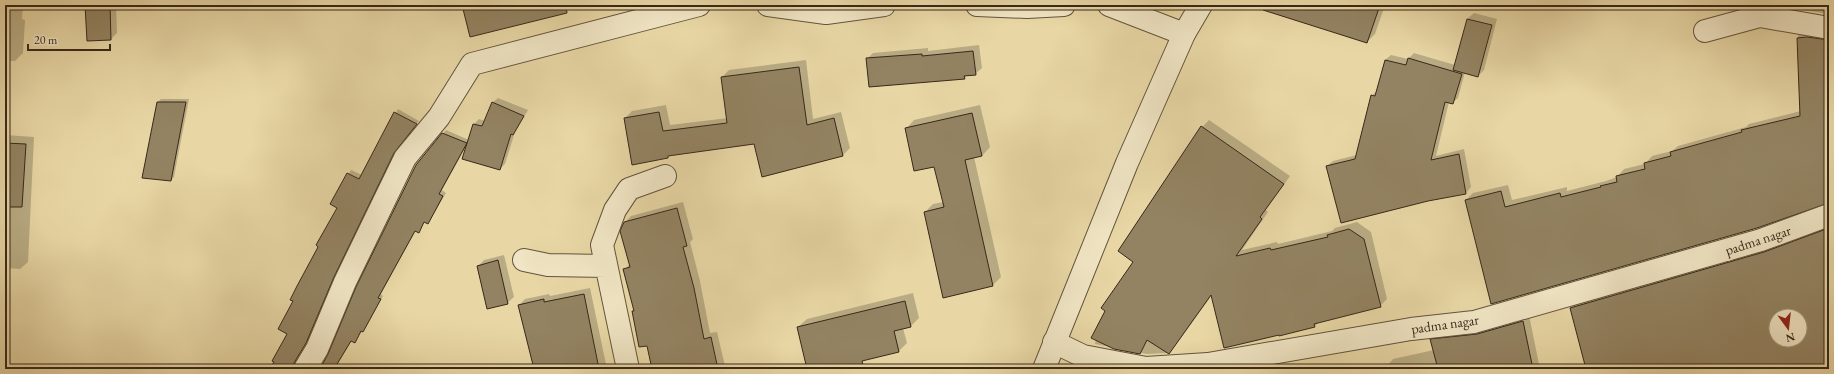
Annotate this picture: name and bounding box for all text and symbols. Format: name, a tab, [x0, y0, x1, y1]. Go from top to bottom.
scale bar	[28, 26, 110, 52]
text: 20 m	[34, 32, 58, 48]
street label: padma nagar	[1723, 221, 1794, 259]
north arrow	[1768, 308, 1808, 348]
street label: padma nagar	[1410, 310, 1480, 338]
text: N	[1784, 330, 1797, 346]

